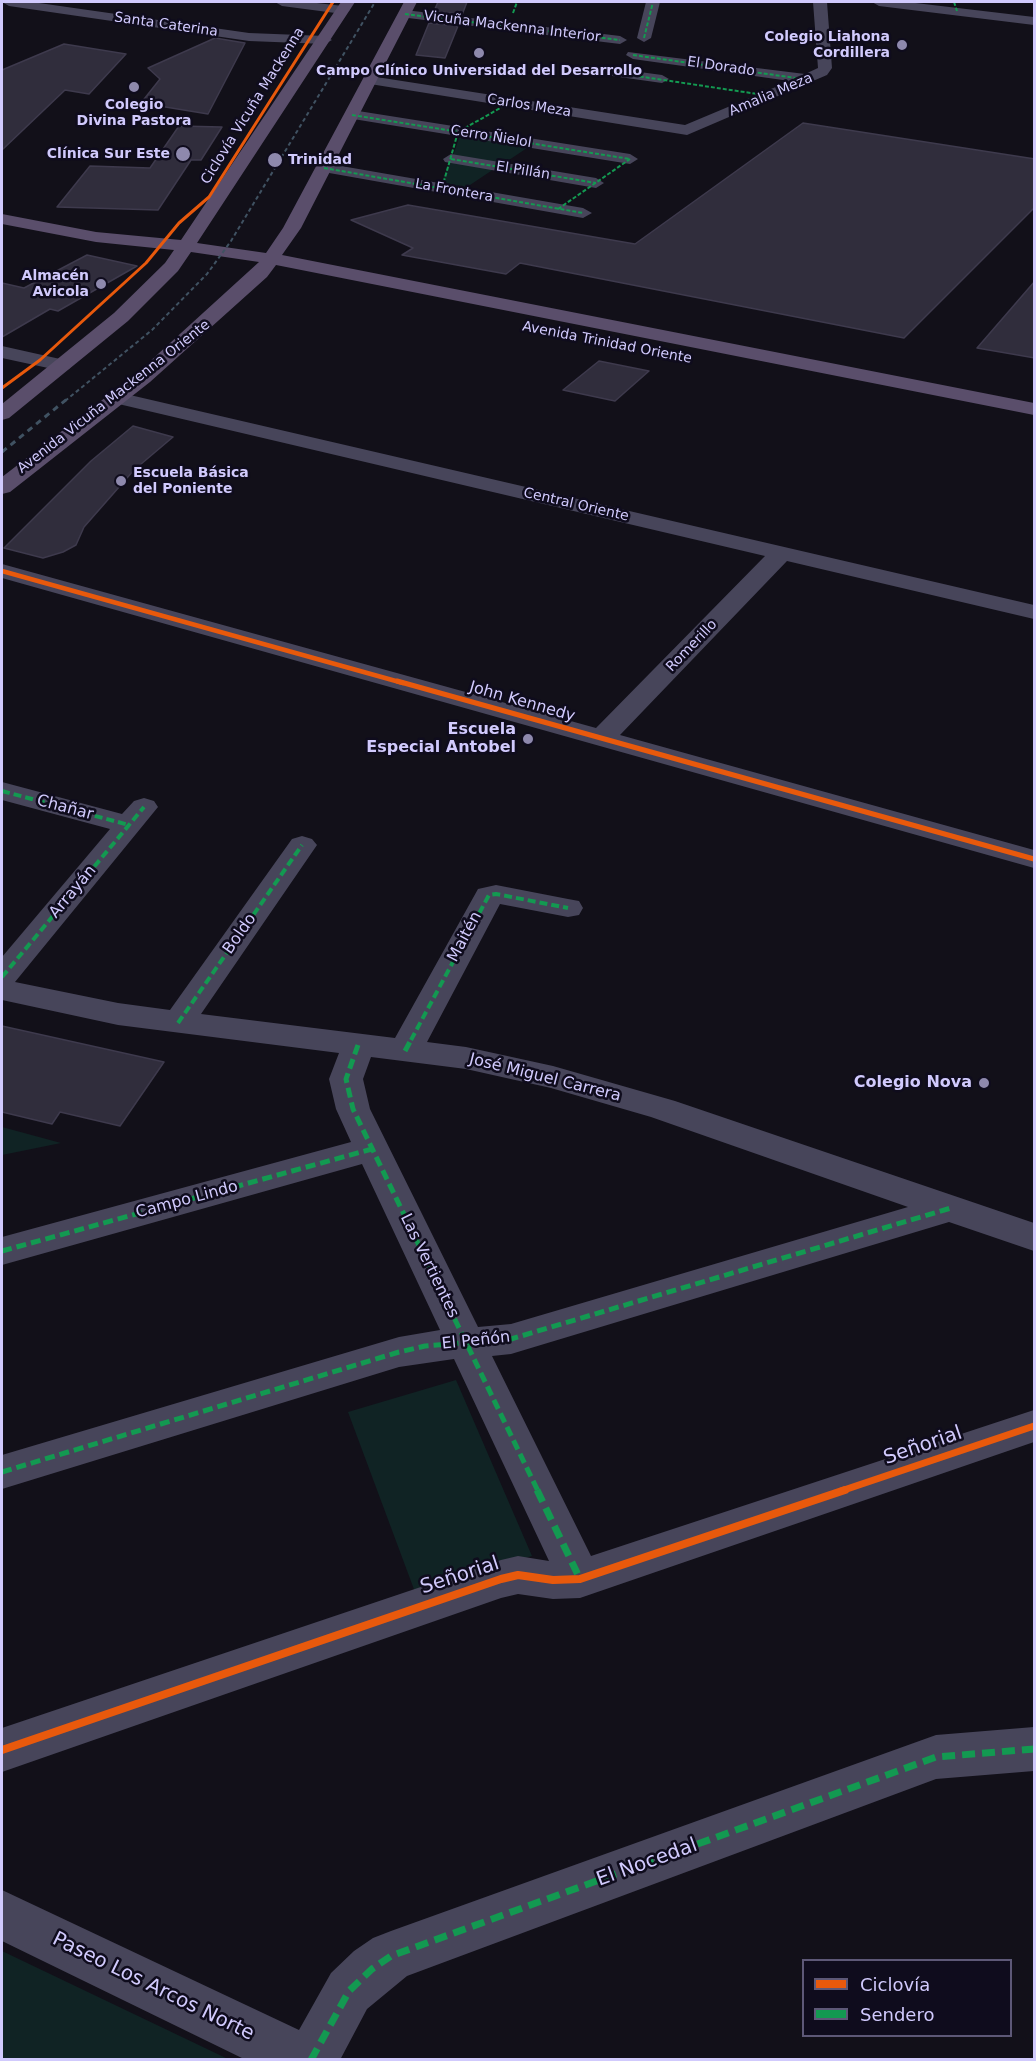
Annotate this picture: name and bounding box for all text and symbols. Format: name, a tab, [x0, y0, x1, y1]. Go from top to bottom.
street label: Vicuña Mackenna Interior	[423, 8, 601, 46]
street label: Santa Caterina	[113, 9, 219, 41]
street label: Ciclovía Vicuña Mackenna	[198, 25, 308, 187]
place label: Colegio Liahona Cordillera	[764, 29, 890, 62]
marker: Colegio Liahona Cordillera	[895, 38, 909, 52]
marker: Campo Clínico Universidad del Desarrollo	[472, 46, 486, 60]
street label: El Dorado	[686, 54, 756, 80]
place label: Campo Clínico Universidad del Desarrollo	[316, 63, 642, 79]
street label: Amalia Meza	[727, 70, 815, 120]
marker: Colegio Divina Pastora	[127, 80, 141, 94]
street label: Carlos Meza	[486, 91, 572, 121]
place label: Colegio Divina Pastora	[77, 97, 191, 130]
street label: Cerro Ñielol	[449, 122, 533, 152]
marker: Clínica Sur Este	[174, 145, 192, 163]
place label: Clínica Sur Este	[47, 146, 170, 162]
marker: Trinidad	[266, 151, 284, 169]
place label: Trinidad	[288, 152, 352, 168]
street label: El Pillán	[495, 158, 551, 184]
street label: La Frontera	[414, 176, 494, 206]
place label: Almacén Avicola	[22, 268, 89, 300]
marker: Almacén Avicola	[94, 277, 108, 291]
street label: Avenida Vicuña Mackenna Oriente	[14, 317, 214, 477]
street label: Avenida Trinidad Oriente	[521, 318, 693, 368]
place label: Escuela Básica del Poniente	[133, 465, 249, 497]
marker: Escuela Básica del Poniente	[114, 474, 128, 488]
street label: Central Oriente	[522, 485, 630, 525]
street label: Romerillo	[663, 616, 721, 676]
street label: John Kennedy	[467, 678, 577, 726]
place label: Escuela Especial Antobel	[366, 720, 516, 758]
marker: Escuela Especial Antobel	[521, 732, 535, 746]
street label: Chañar	[35, 791, 95, 825]
street label: Arrayán	[45, 862, 101, 922]
street label: Maitén	[444, 909, 486, 965]
street label: Boldo	[219, 910, 261, 958]
street label: José Miguel Carrera	[467, 1050, 623, 1106]
place label: Colegio Nova	[854, 1073, 972, 1093]
marker: Colegio Nova	[977, 1076, 991, 1090]
street label: Campo Lindo	[134, 1177, 240, 1223]
street label: Las Vertientes	[396, 1211, 462, 1321]
street label: El Peñón	[441, 1328, 511, 1354]
street label: Señorial	[881, 1421, 965, 1471]
street label: Señorial	[418, 1552, 502, 1600]
street label: El Nocedal	[593, 1834, 701, 1892]
street label: Paseo Los Arcos Norte	[48, 1928, 258, 2046]
legend	[802, 1959, 1012, 2037]
text: Ciclovía	[860, 1974, 930, 1995]
text: Sendero	[860, 2004, 934, 2025]

